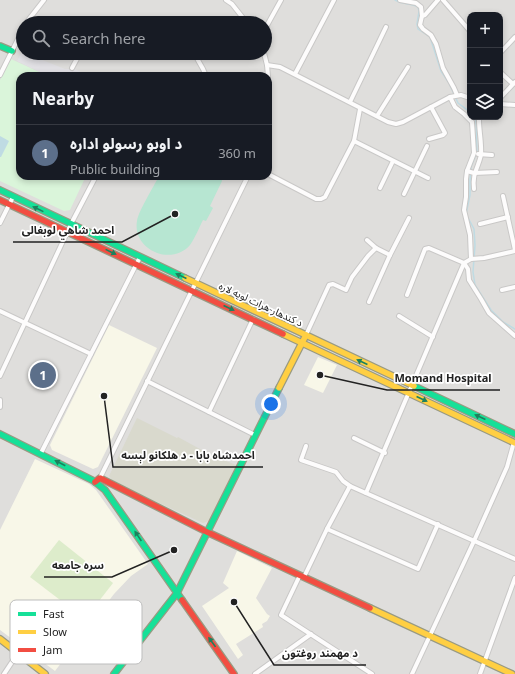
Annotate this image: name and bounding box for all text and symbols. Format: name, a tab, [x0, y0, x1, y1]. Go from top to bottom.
map controls	[467, 12, 503, 120]
button: +	[467, 12, 503, 48]
search box	[16, 16, 272, 60]
icon: search	[30, 27, 52, 49]
text: Search here	[62, 28, 145, 48]
button: −	[467, 48, 503, 84]
button: layers	[467, 84, 503, 120]
text: Nearby	[32, 87, 94, 110]
text: د اوبو رسولو اداره	[70, 133, 182, 153]
text: 1	[41, 144, 49, 162]
text: 360 m	[218, 144, 256, 162]
text: Public building	[70, 160, 160, 178]
one-way arrow	[33, 206, 44, 212]
callout: احمد شاهي لوبغالی	[13, 219, 122, 242]
text: احمد شاهي لوبغالی	[22, 222, 114, 240]
one-way arrow	[106, 249, 117, 255]
one-way arrow	[176, 273, 187, 279]
street label: د کندهار-هرات لويه لاره	[217, 278, 305, 330]
one-way arrow	[223, 305, 235, 311]
one-way arrow	[356, 359, 368, 365]
pin: 1	[30, 360, 56, 390]
callout: Momand Hospital	[387, 367, 500, 390]
text: Momand Hospital	[394, 370, 492, 385]
your location	[261, 394, 281, 414]
one-way arrow	[417, 396, 428, 402]
one-way arrow	[474, 414, 485, 420]
callout: احمدشاه بابا - د هلکانو لېسه	[113, 444, 263, 467]
text: احمدشاه بابا - د هلکانو لېسه	[121, 447, 255, 464]
one-way arrow	[54, 460, 65, 467]
one-way arrow	[134, 530, 141, 541]
callout: سره جامعه	[44, 554, 112, 577]
text: سره جامعه	[52, 557, 104, 572]
legend	[10, 600, 142, 664]
text: Fast	[43, 606, 64, 621]
text: Slow	[43, 624, 67, 639]
one-way arrow	[208, 637, 216, 648]
text: Jam	[42, 642, 62, 657]
callout: د مهمند روغتون	[274, 642, 366, 665]
text: د مهمند روغتون	[282, 645, 358, 660]

